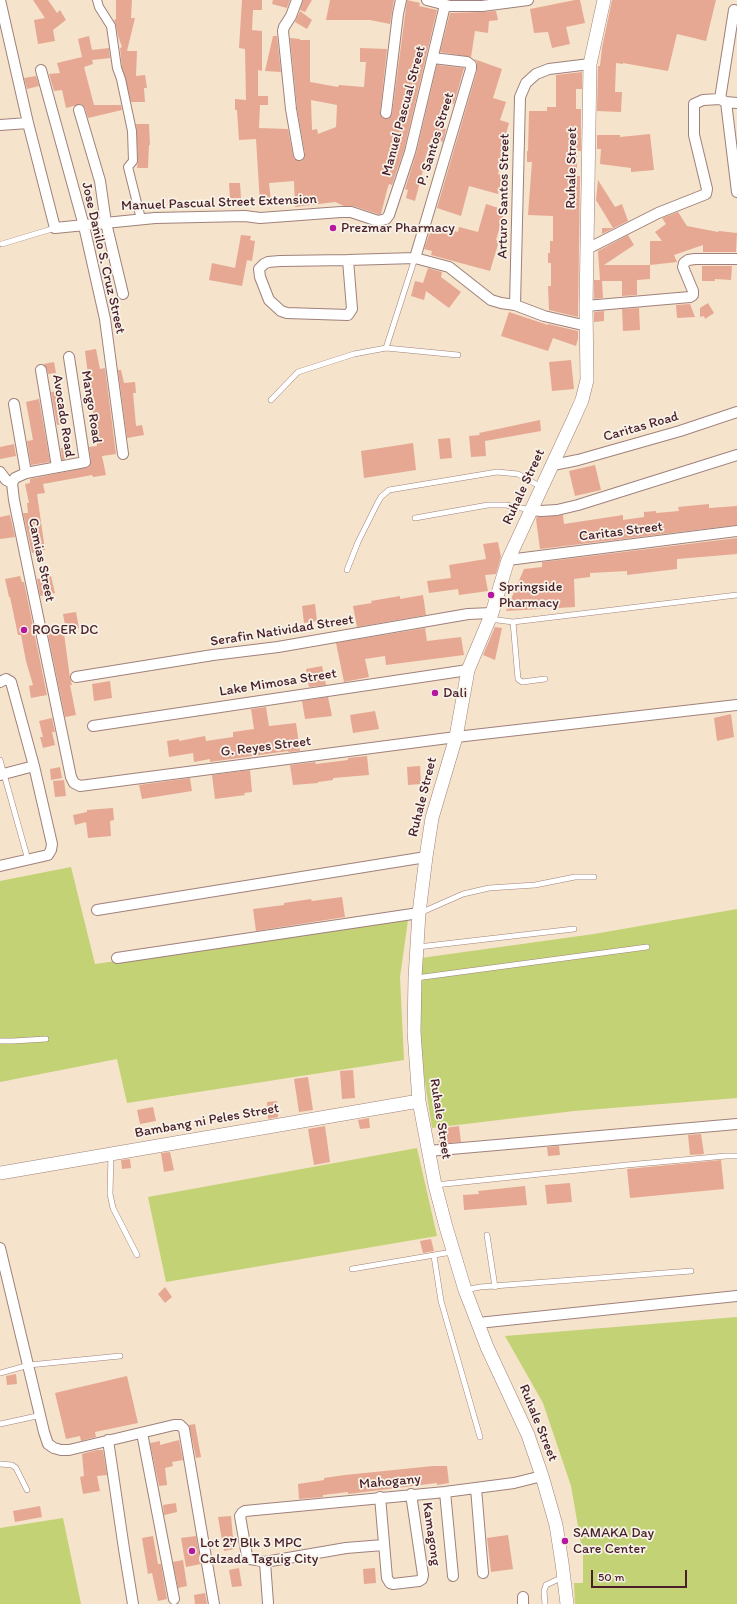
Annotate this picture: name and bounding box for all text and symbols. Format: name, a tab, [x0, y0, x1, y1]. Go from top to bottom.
street label: Manuel Pascual Street	[379, 44, 429, 178]
street label: P. Santos Street	[414, 90, 458, 188]
street label: Ruhale Street	[563, 127, 581, 209]
street label: Arturo Santos Street	[495, 133, 513, 259]
street label: Jose Danilo S. Cruz Street	[77, 180, 129, 336]
street label: Manuel Pascual Street Extension	[121, 191, 317, 215]
place label: Prezmar Pharmacy	[341, 220, 455, 236]
marker: Prezmar Pharmacy	[328, 223, 338, 233]
street label: Mango Road	[77, 369, 105, 445]
street label: Avocado Road	[48, 373, 78, 459]
street label: Caritas Road	[601, 408, 681, 446]
street label: Ruhale Street	[499, 447, 549, 527]
street label: Camias Street	[24, 517, 58, 603]
street label: Caritas Street	[578, 519, 664, 545]
place label: Springside Pharmacy	[499, 579, 562, 612]
marker: Springside Pharmacy	[486, 590, 496, 600]
street label: Serafin Natividad Street	[209, 611, 355, 651]
place label: ROGER DC	[32, 622, 98, 638]
marker: ROGER DC	[19, 625, 29, 635]
street label: Lake Mimosa Street	[218, 665, 338, 701]
place label: Dali	[443, 685, 467, 701]
marker: Dali	[430, 688, 440, 698]
street label: G. Reyes Street	[220, 733, 312, 761]
street label: Ruhale Street	[405, 755, 441, 839]
street label: Ruhale Street	[425, 1077, 455, 1161]
street label: Bambang ni Peles Street	[133, 1100, 281, 1142]
street label: Ruhale Street	[515, 1382, 561, 1464]
street label: Mahogany	[358, 1471, 422, 1493]
street label: Kamagong	[418, 1501, 444, 1567]
place label: SAMAKA Day Care Center	[573, 1525, 654, 1558]
place label: Lot 27 Blk 3 MPC Calzada Taguig City	[200, 1535, 318, 1568]
marker: SAMAKA Day Care Center	[560, 1536, 570, 1546]
marker: Lot 27 Blk 3 MPC Calzada Taguig City	[187, 1546, 197, 1556]
scale bar	[593, 1562, 689, 1588]
text: 50 m	[598, 1570, 624, 1584]

